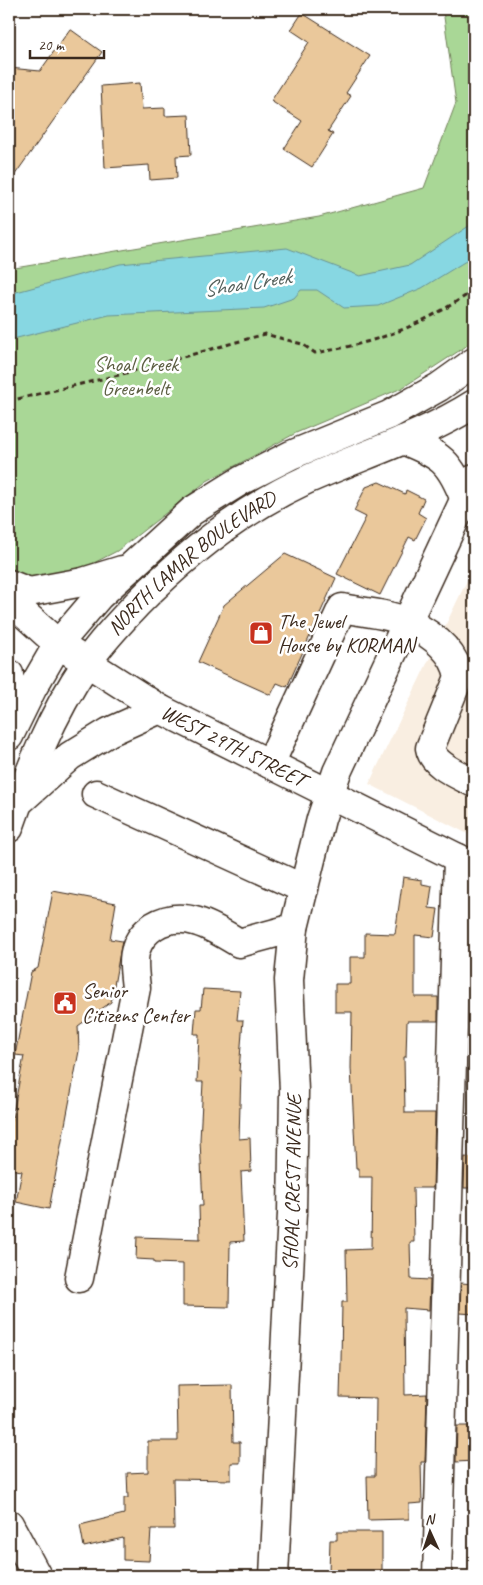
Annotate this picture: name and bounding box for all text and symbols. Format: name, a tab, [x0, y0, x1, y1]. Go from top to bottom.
scale bar	[30, 28, 104, 60]
text: 20 m	[38, 36, 65, 55]
water label: Shoal Creek	[201, 262, 296, 304]
park label: Shoal Creek Greenbelt	[94, 351, 180, 401]
street label: NORTH LAMAR BOULEVARD	[102, 484, 282, 640]
place label: The Jewel House by KORMAN	[278, 608, 418, 658]
shop icon: The Jewel House by KORMAN	[248, 620, 274, 646]
street label: WEST 29TH STREET	[157, 699, 315, 795]
place label: Senior Citizens Center	[82, 978, 192, 1028]
public building icon: Senior Citizens Center	[52, 990, 78, 1016]
street label: SHOAL CREST AVENUE	[276, 1091, 307, 1271]
north arrow	[406, 1508, 456, 1558]
text: N	[425, 1511, 436, 1528]

